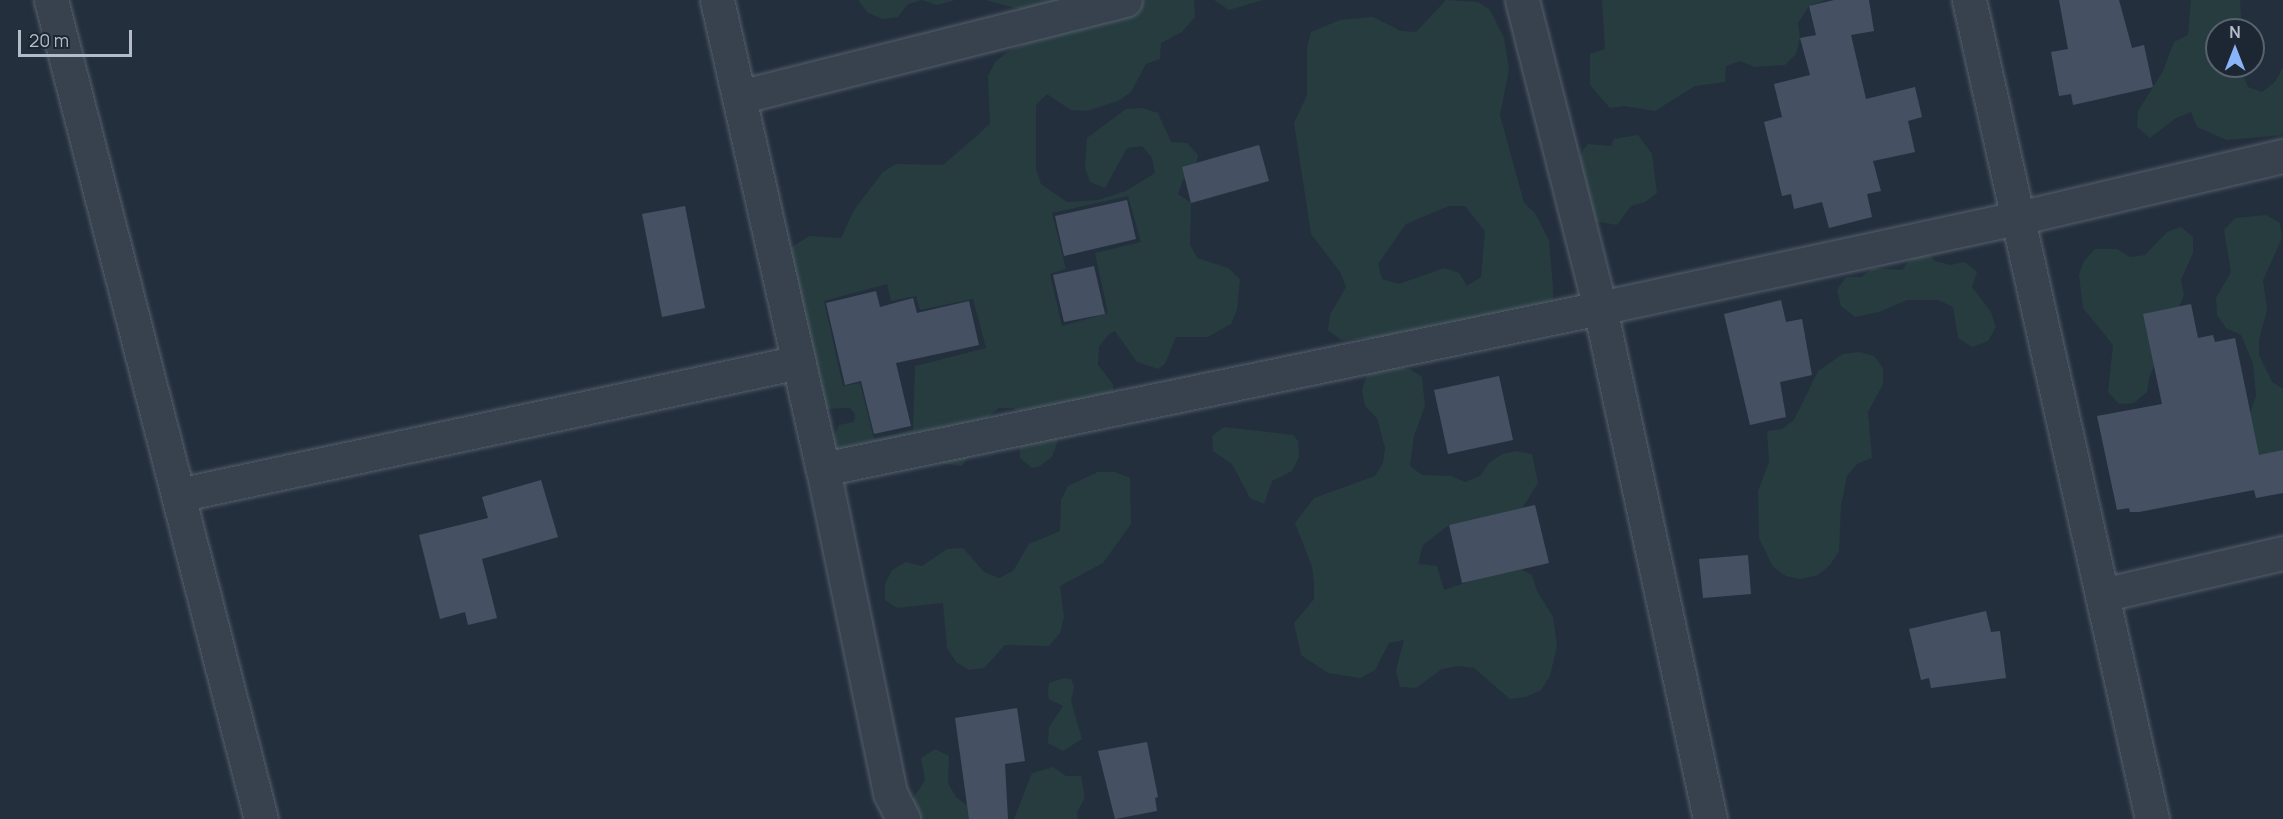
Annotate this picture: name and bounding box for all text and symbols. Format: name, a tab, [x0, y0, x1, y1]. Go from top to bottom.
scale bar	[21, 18, 135, 56]
north arrow	[2205, 18, 2265, 78]
text: N	[2229, 21, 2241, 43]
text: 20 m	[29, 28, 69, 52]

